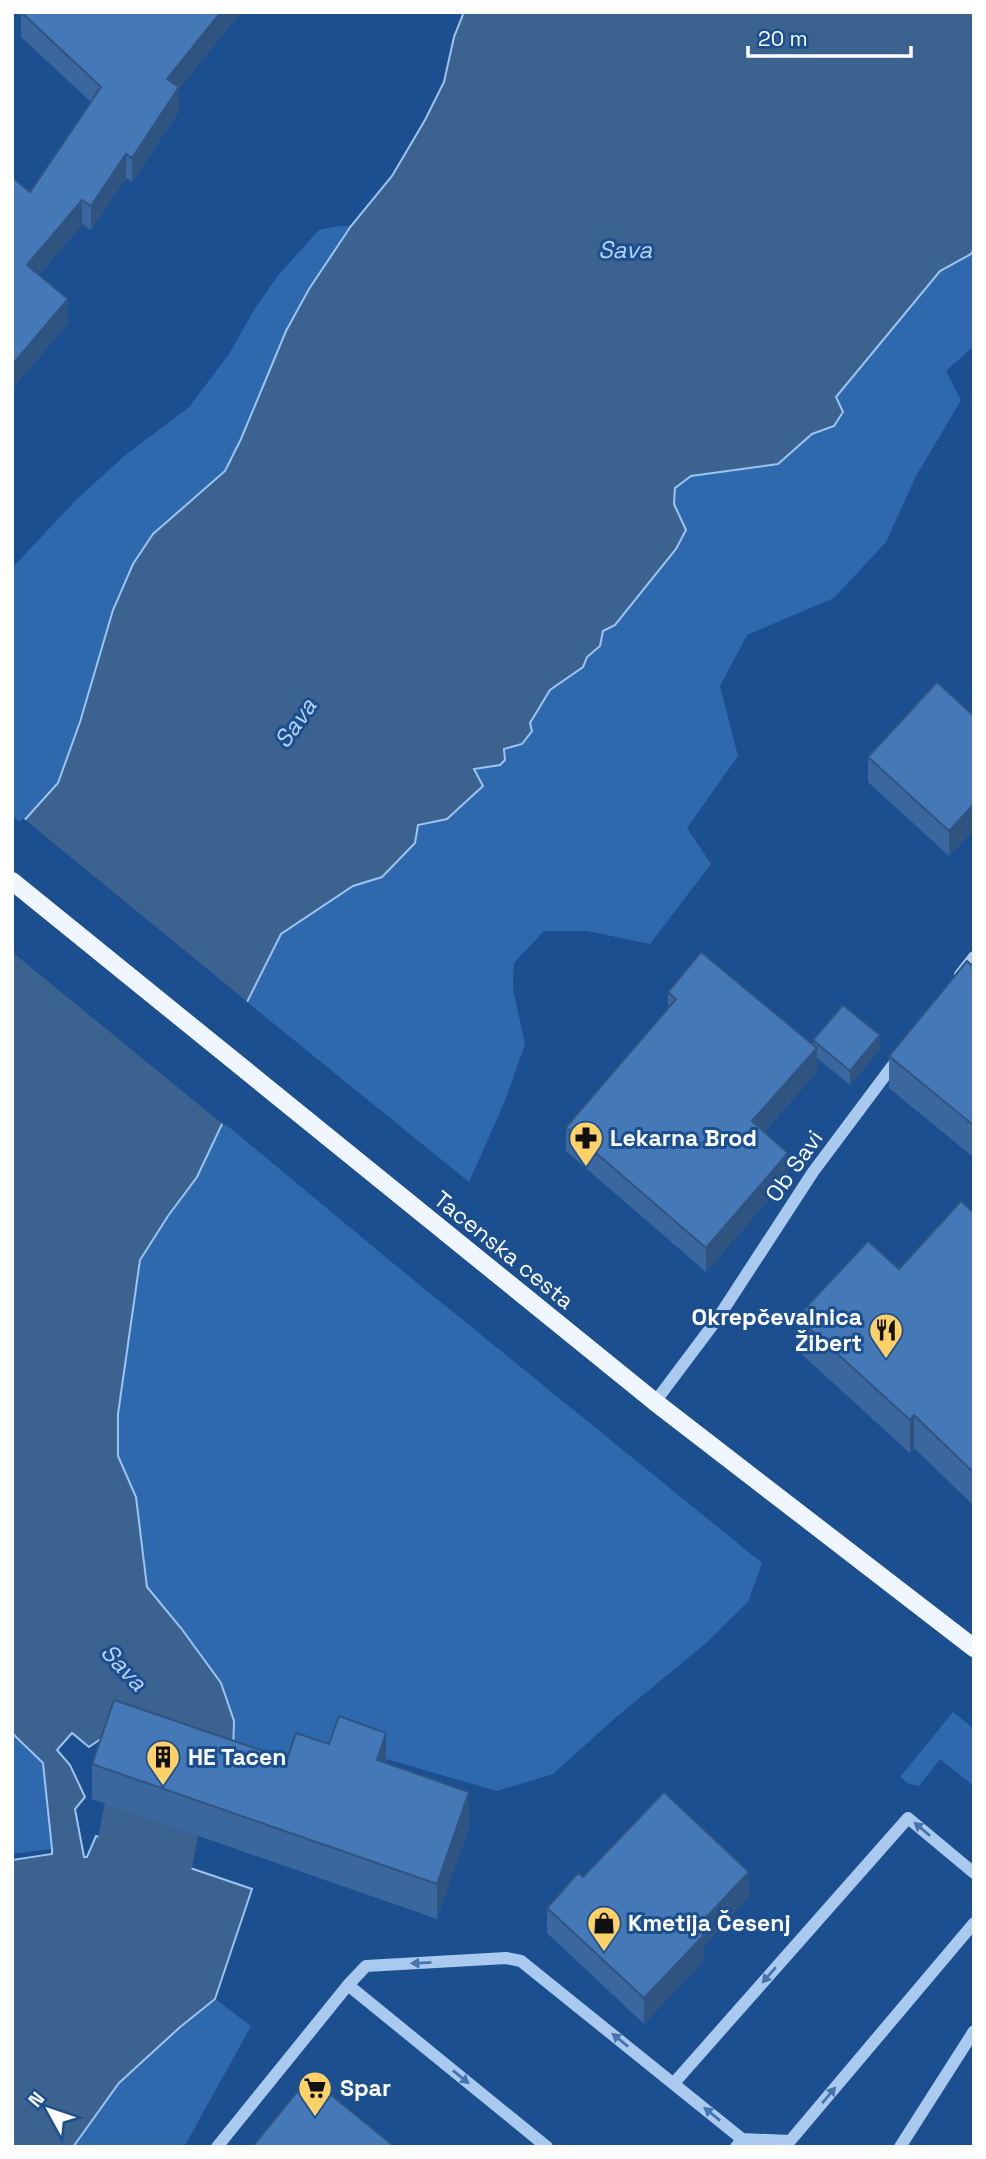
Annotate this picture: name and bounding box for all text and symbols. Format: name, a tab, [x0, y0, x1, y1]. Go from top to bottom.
scale bar	[748, 14, 911, 58]
text: 20 m	[758, 25, 808, 52]
water label: Sava	[598, 234, 652, 265]
water label: Sava	[267, 692, 323, 754]
pharmacy icon: Lekarna Brod	[567, 1119, 605, 1168]
place label: Lekarna Brod	[610, 1123, 757, 1153]
street label: Ob Savi	[759, 1124, 829, 1208]
street label: Tacenska cesta	[428, 1184, 580, 1316]
place label: Okrepčevalnica Žibert	[692, 1302, 862, 1358]
restaurant icon: Okrepčevalnica Žibert	[867, 1311, 905, 1360]
water label: Sava	[94, 1637, 154, 1698]
building icon: HE Tacen	[144, 1738, 182, 1787]
place label: HE Tacen	[188, 1742, 287, 1772]
one-way arrow	[913, 1822, 930, 1837]
shop icon: Kmetija Česenj	[585, 1904, 623, 1953]
place label: Kmetija Česenj	[628, 1908, 791, 1938]
one-way arrow	[410, 1957, 432, 1968]
one-way arrow	[761, 1966, 777, 1984]
one-way arrow	[612, 2033, 630, 2048]
supermarket icon: Spar	[296, 2069, 334, 2118]
one-way arrow	[453, 2069, 470, 2084]
place label: Spar	[340, 2073, 391, 2103]
north arrow	[14, 2075, 84, 2145]
text: N	[23, 2086, 50, 2112]
one-way arrow	[821, 2086, 836, 2103]
one-way arrow	[703, 2107, 720, 2122]

